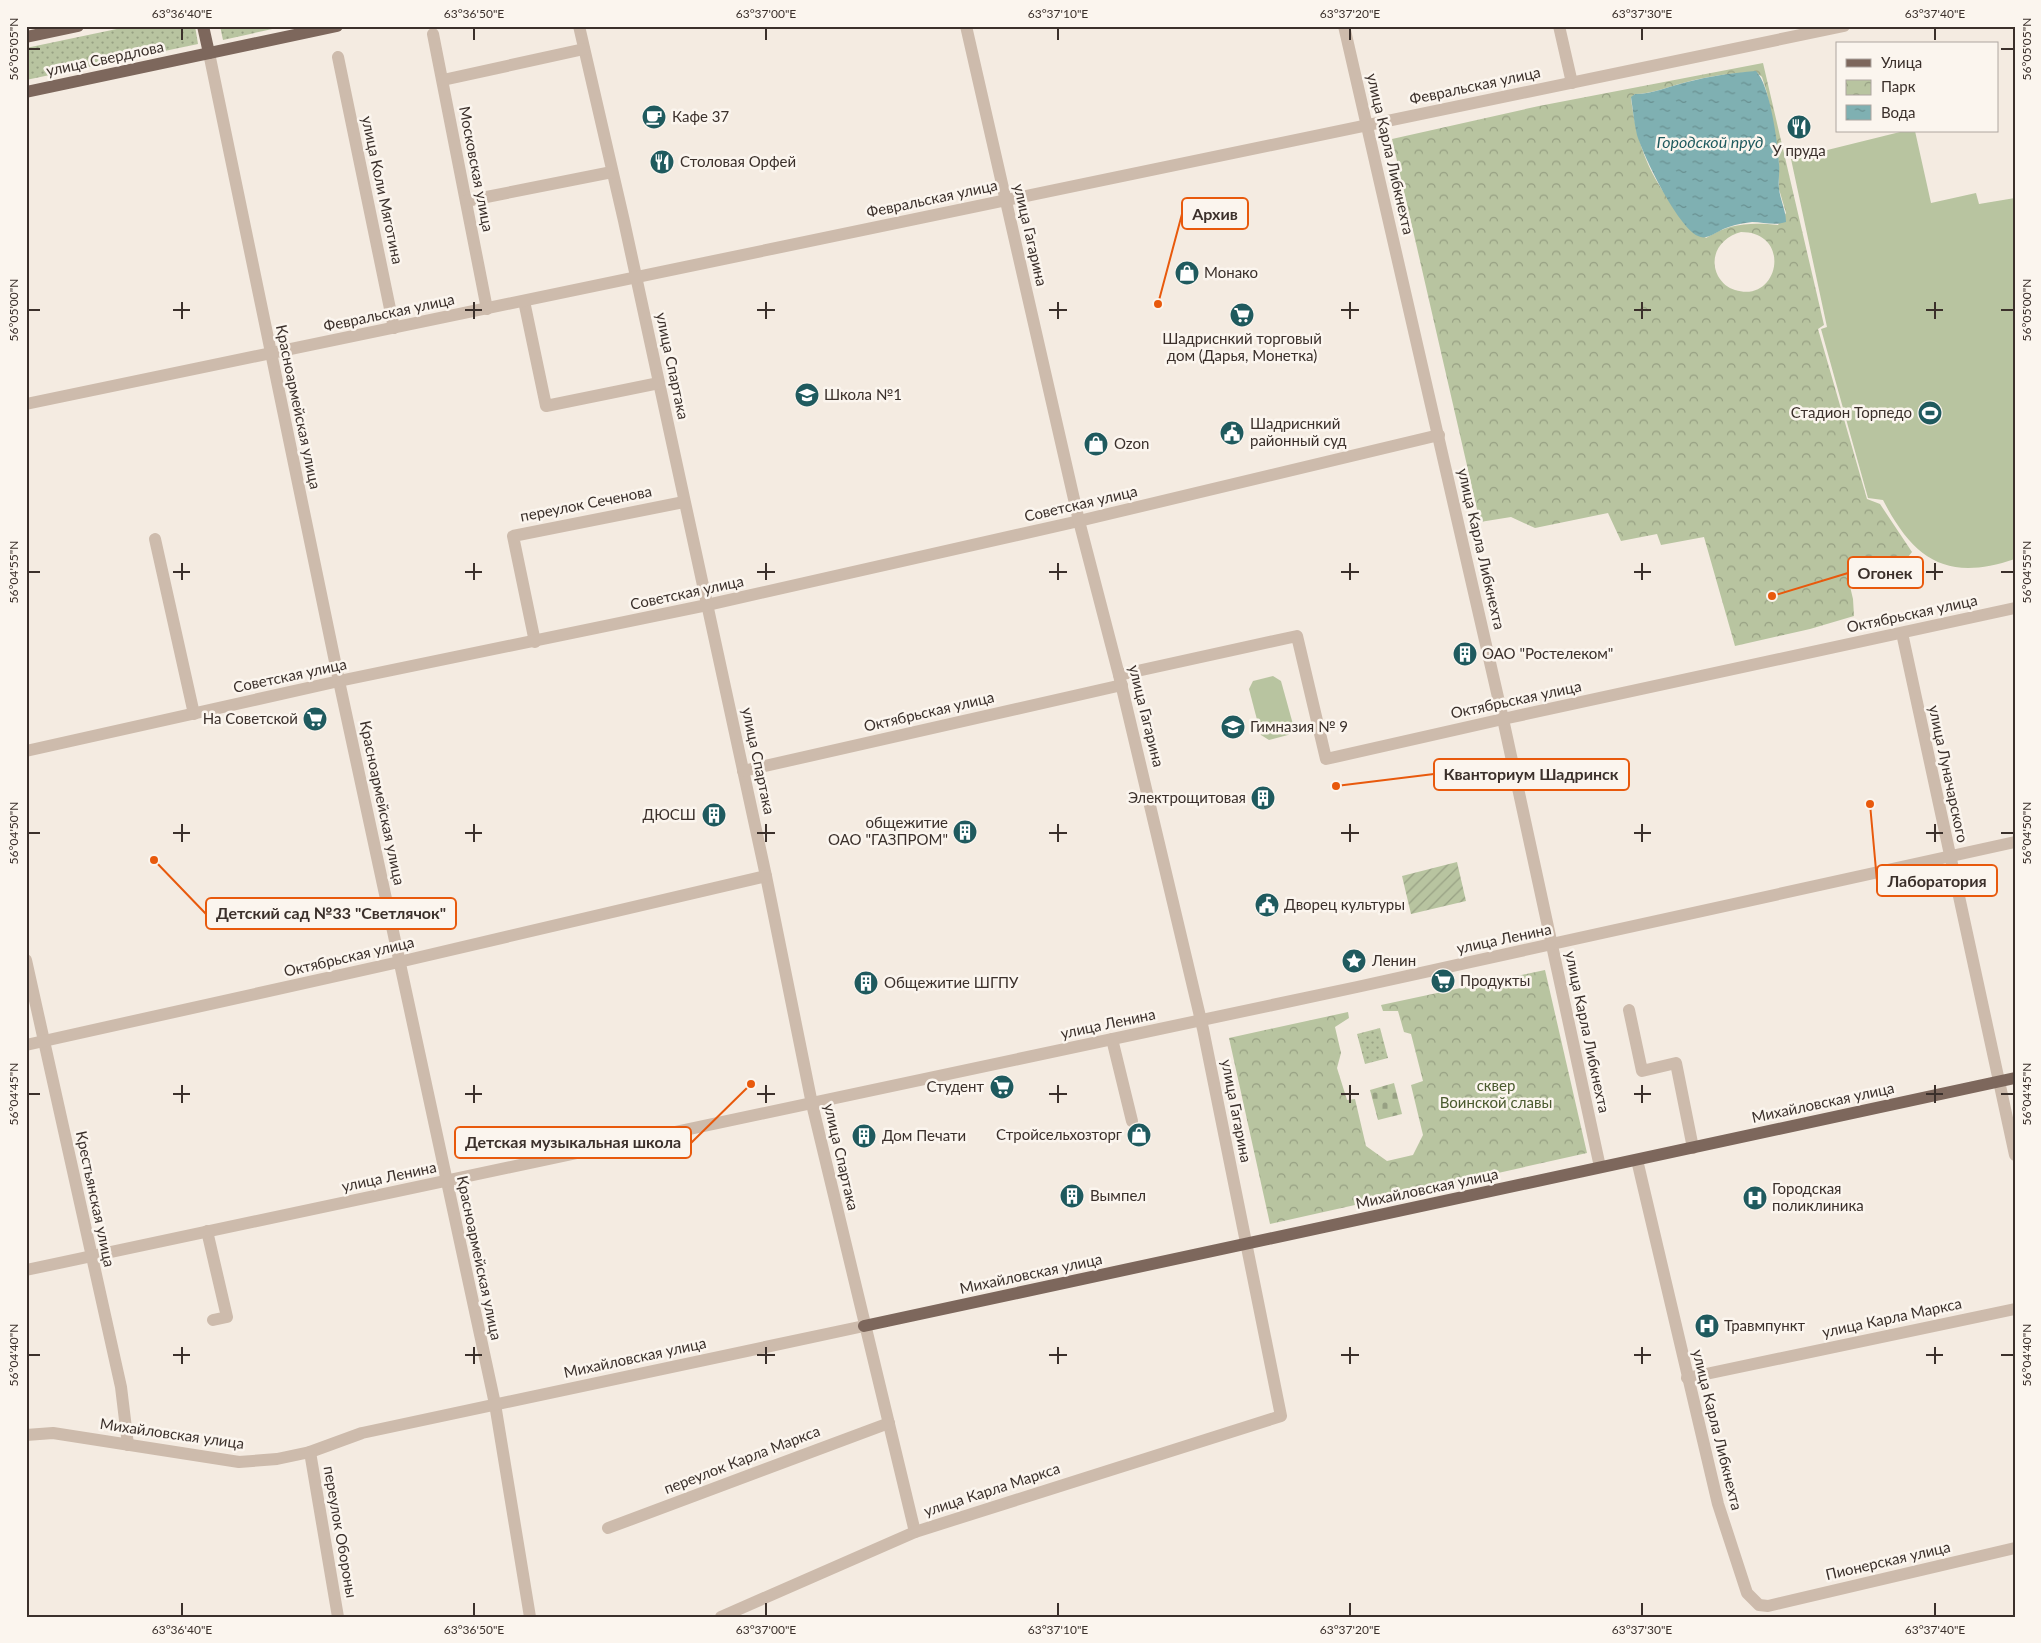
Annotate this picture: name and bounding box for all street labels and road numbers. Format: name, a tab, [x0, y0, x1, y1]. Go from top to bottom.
street label: улица Свердлова	[44, 37, 165, 79]
street label: Февральская улица	[1408, 62, 1542, 108]
street label: улица Карла Либкнехта	[1364, 71, 1418, 236]
street label: Московская улица	[456, 105, 498, 233]
street label: улица Коли Мяготина	[358, 114, 407, 266]
street label: Февральская улица	[865, 175, 999, 221]
street label: улица Гагарина	[1010, 182, 1052, 288]
street label: Февральская улица	[322, 289, 456, 335]
street label: улица Спартака	[653, 311, 693, 421]
street label: Красноармейская улица	[273, 323, 325, 491]
street label: улица Карла Либкнехта	[1455, 466, 1509, 631]
street label: переулок Сеченова	[518, 481, 653, 525]
street label: Советская улица	[1022, 481, 1139, 525]
street label: Советская улица	[628, 571, 745, 613]
street label: Октябрьская улица	[1845, 590, 1979, 636]
street label: Советская улица	[231, 654, 348, 696]
street label: улица Гагарина	[1126, 663, 1168, 769]
street label: Октябрьская улица	[1449, 676, 1583, 722]
street label: Октябрьская улица	[862, 687, 996, 735]
street label: улица Луначарского	[1926, 703, 1972, 844]
street label: улица Спартака	[739, 706, 779, 816]
street label: Красноармейская улица	[357, 719, 409, 887]
street label: улица Ленина	[1455, 919, 1553, 957]
street label: Октябрьская улица	[282, 932, 416, 980]
street label: улица Карла Либкнехта	[1562, 949, 1614, 1114]
street label: улица Ленина	[1059, 1004, 1157, 1042]
street label: улица Гагарина	[1218, 1058, 1256, 1164]
street label: Михайловская улица	[1750, 1078, 1896, 1126]
street label: улица Спартака	[821, 1102, 863, 1212]
street label: Крестьянская улица	[73, 1129, 119, 1268]
street label: улица Ленина	[340, 1157, 438, 1195]
street label: Михайловская улица	[1354, 1164, 1500, 1212]
street label: Красноармейская улица	[454, 1174, 506, 1342]
street label: Михайловская улица	[958, 1249, 1104, 1297]
street label: улица Карла Маркса	[1820, 1293, 1963, 1341]
street label: Михайловская улица	[562, 1333, 708, 1381]
street label: улица Карла Либкнехта	[1689, 1347, 1747, 1512]
street label: Михайловская улица	[99, 1414, 245, 1452]
street label: переулок Карла Маркса	[661, 1421, 822, 1497]
street label: улица Карла Маркса	[921, 1459, 1062, 1520]
street label: переулок Обороны	[321, 1464, 361, 1599]
street label: Пионерская улица	[1824, 1537, 1952, 1583]

